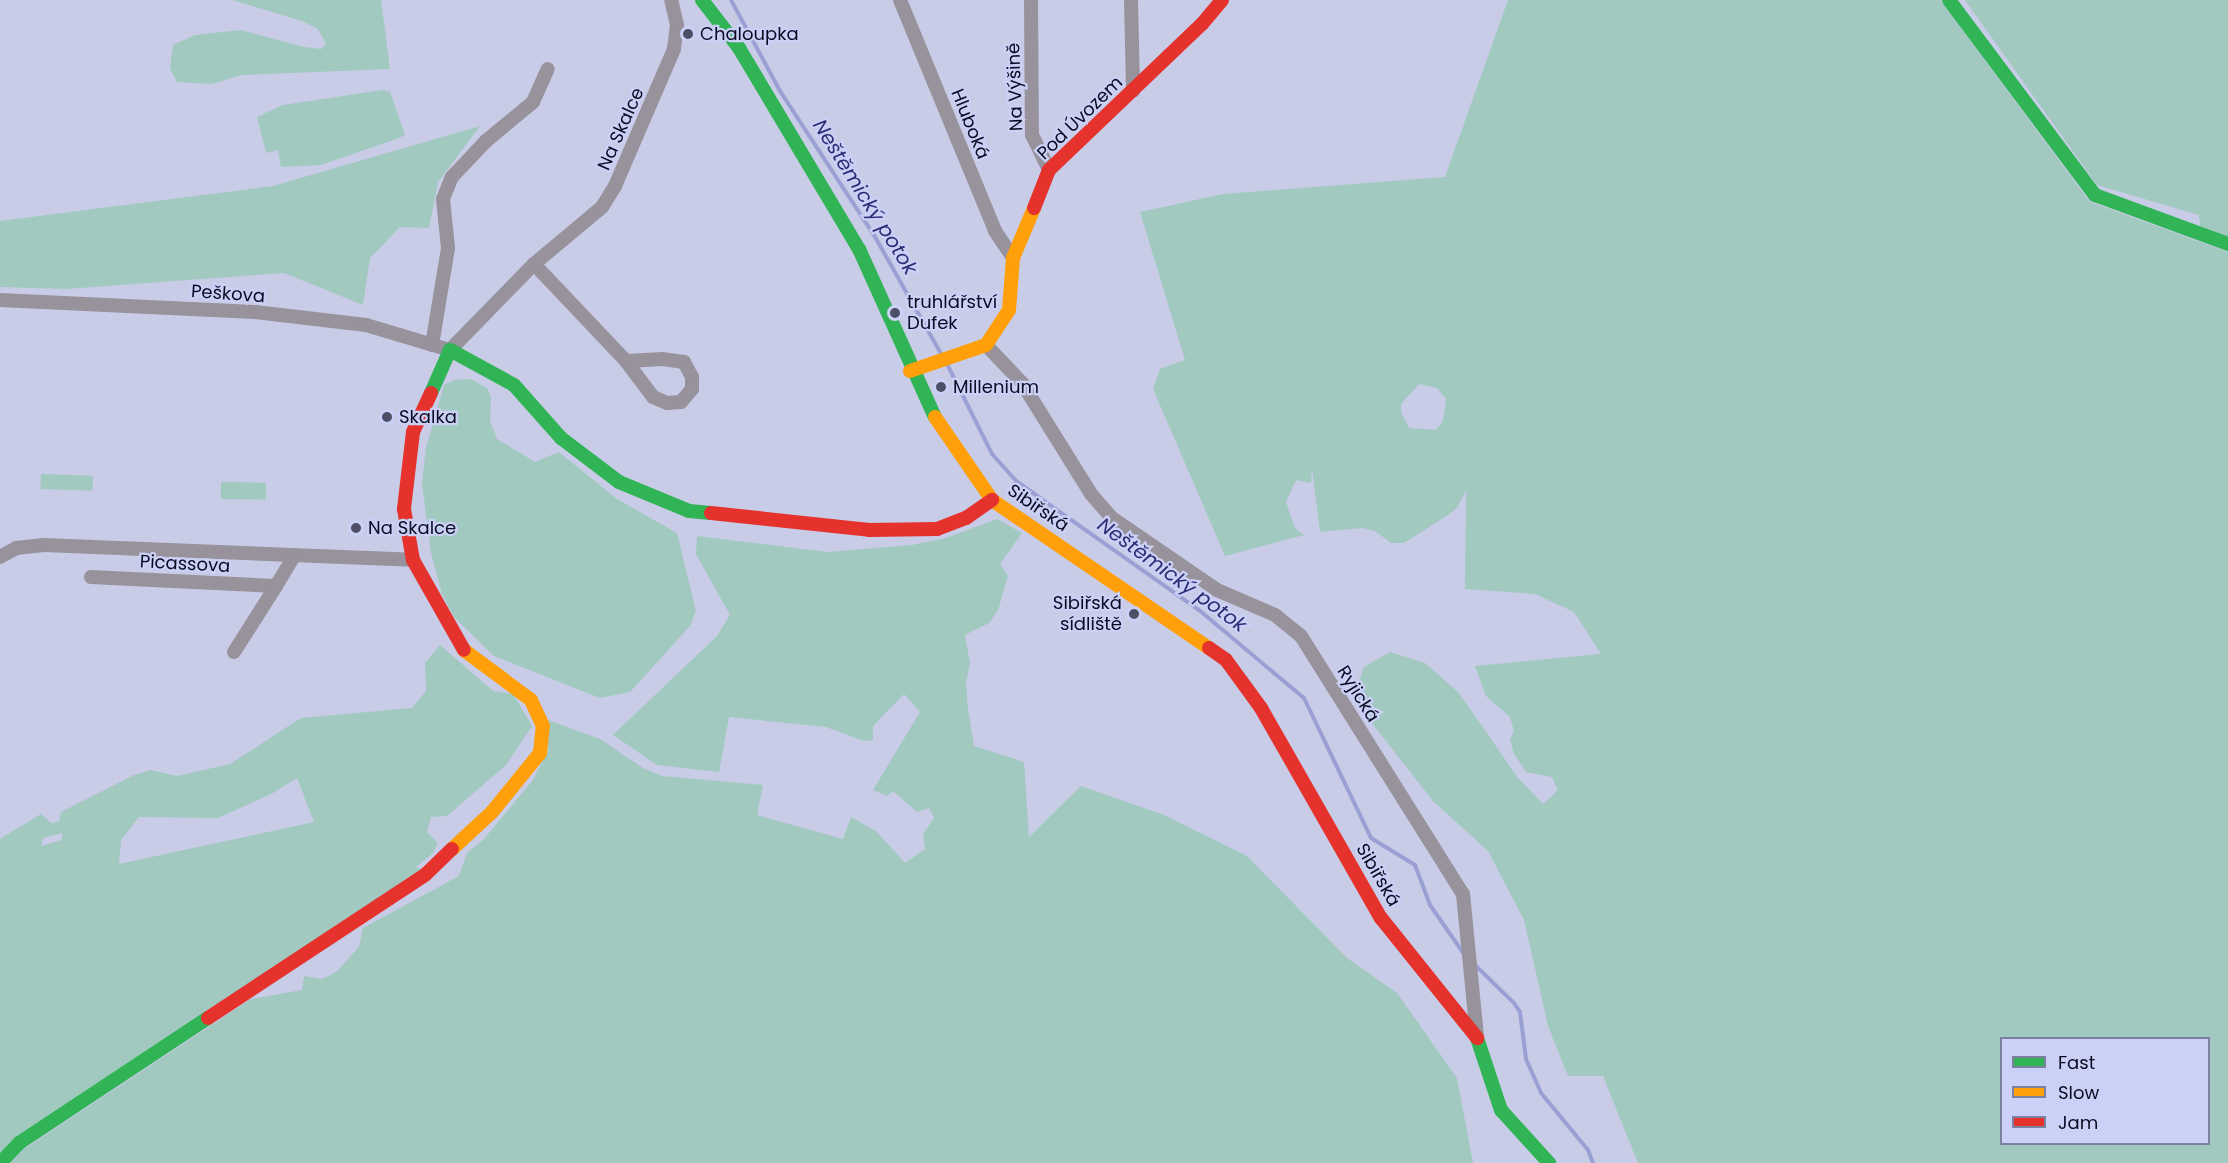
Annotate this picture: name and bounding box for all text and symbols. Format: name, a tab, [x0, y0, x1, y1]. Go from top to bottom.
place label: Chaloupka	[700, 23, 799, 45]
marker: Chaloupka	[681, 27, 695, 41]
street label: Na Výšině	[1003, 42, 1027, 132]
street label: Pod Úvozem	[1033, 72, 1127, 164]
street label: Na Skalce	[593, 84, 649, 174]
street label: Hluboká	[946, 86, 994, 162]
water label: Neštěmický potok	[808, 115, 922, 279]
street label: Peškova	[190, 281, 266, 307]
place label: truhlářství Dufek	[907, 292, 997, 334]
marker: truhlářství Dufek	[888, 306, 902, 320]
place label: Millenium	[953, 376, 1039, 398]
marker: Millenium	[934, 380, 948, 394]
place label: Skalka	[399, 406, 457, 428]
marker: Skalka	[380, 410, 394, 424]
street label: Sibiřská	[1003, 480, 1073, 536]
water label: Neštěmický potok	[1093, 513, 1251, 637]
place label: Na Skalce	[368, 517, 456, 539]
marker: Na Skalce	[349, 521, 363, 535]
street label: Picassova	[139, 551, 231, 577]
place label: Sibiřská sídliště	[1053, 593, 1122, 636]
marker: Sibiřská sídliště	[1127, 607, 1141, 621]
street label: Ryjická	[1332, 662, 1384, 726]
street label: Sibiřská	[1351, 840, 1405, 910]
legend	[2000, 1037, 2210, 1145]
text: Fast	[2058, 1050, 2095, 1075]
text: Slow	[2058, 1080, 2099, 1105]
text: Jam	[2058, 1110, 2098, 1135]

